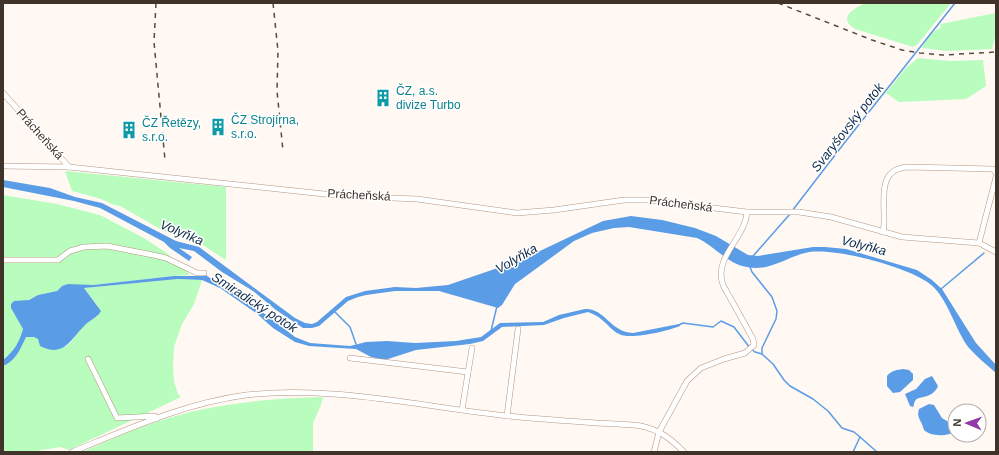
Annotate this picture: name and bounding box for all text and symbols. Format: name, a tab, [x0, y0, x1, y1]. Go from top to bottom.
water label: Svaryšovský potok	[808, 79, 888, 175]
place label: ČZ, a.s. divize Turbo	[396, 83, 461, 112]
building icon: ČZ, a.s. divize Turbo	[373, 88, 393, 108]
street label: Prácheňská	[14, 106, 67, 162]
place label: ČZ Strojírna, s.r.o.	[231, 112, 299, 141]
place label: ČZ Řetězy, s.r.o.	[142, 115, 201, 144]
building icon: ČZ Strojírna, s.r.o.	[208, 117, 228, 137]
building icon: ČZ Řetězy, s.r.o.	[119, 120, 139, 140]
street label: Prácheňská	[327, 186, 391, 204]
street label: Prácheňská	[649, 193, 714, 215]
water label: Volyňka	[158, 217, 206, 248]
water label: Volyňka	[840, 233, 888, 258]
water label: Volyňka	[493, 240, 540, 276]
water label: Smiradický potok	[209, 269, 302, 336]
north arrow	[947, 403, 987, 443]
text: N	[951, 418, 963, 427]

